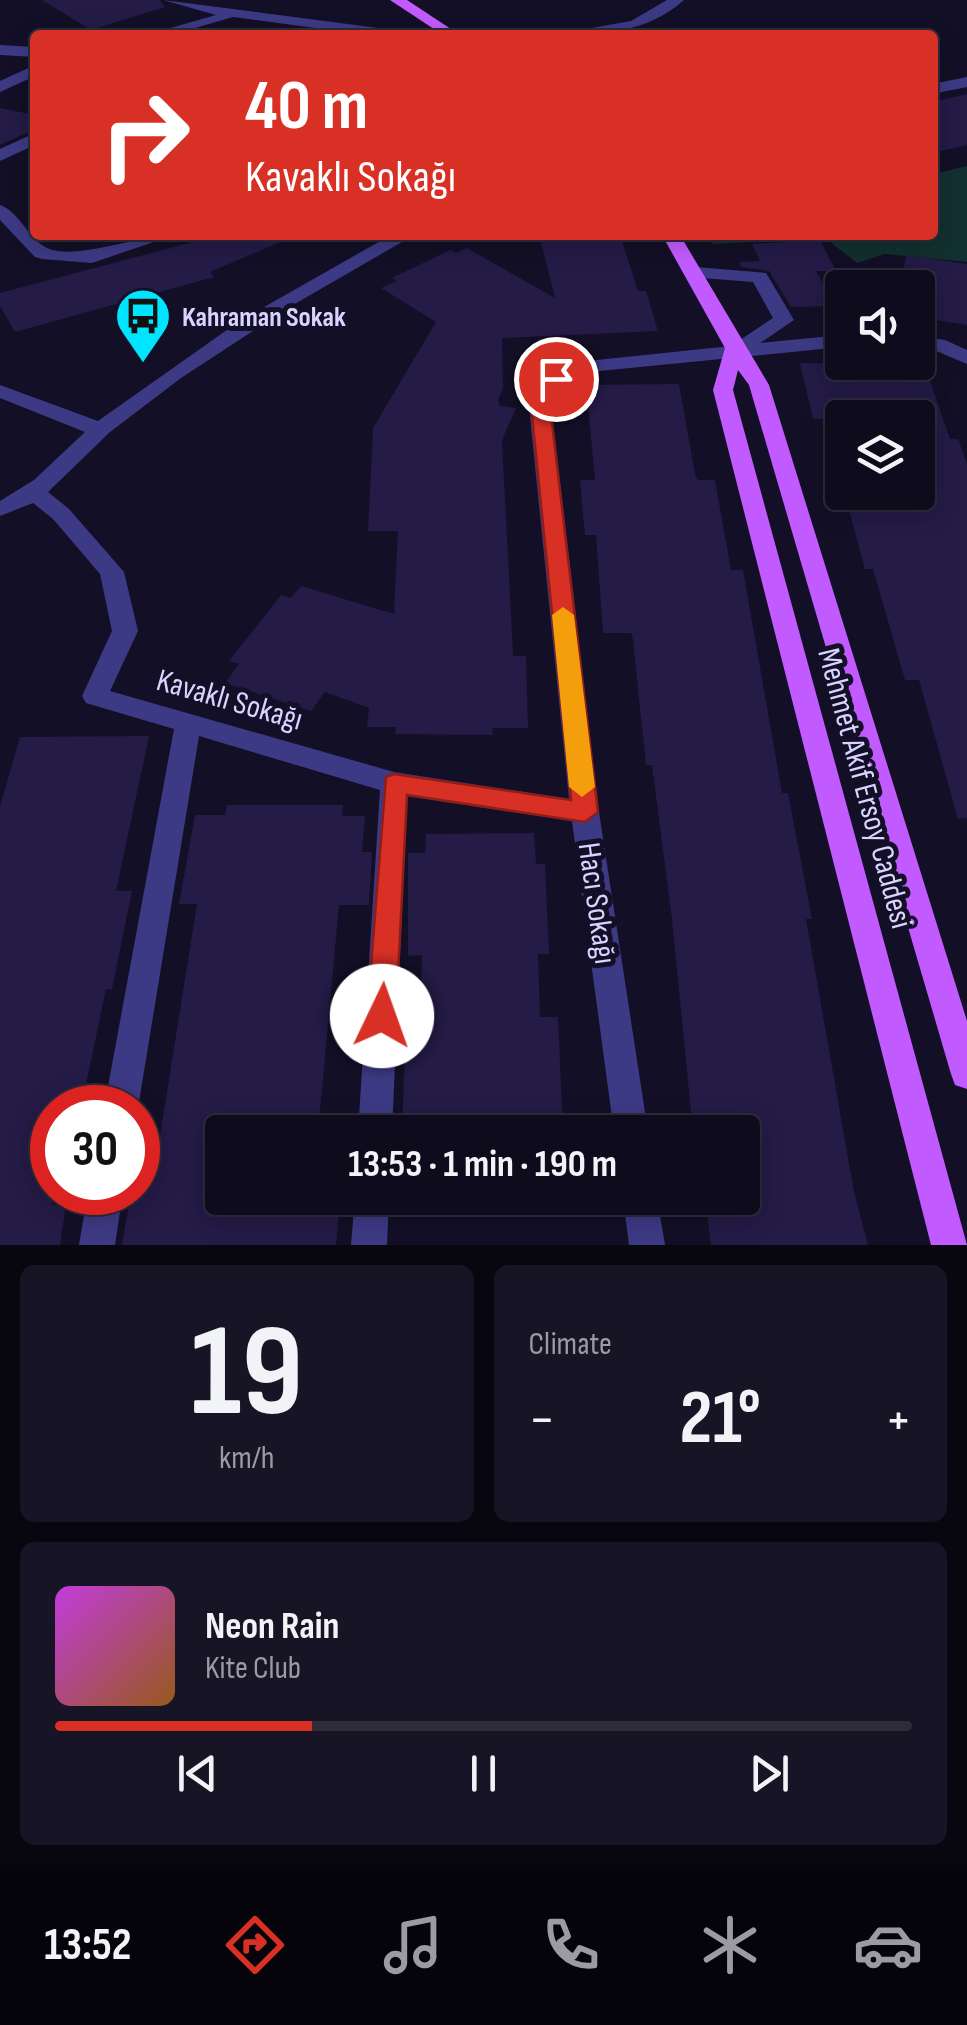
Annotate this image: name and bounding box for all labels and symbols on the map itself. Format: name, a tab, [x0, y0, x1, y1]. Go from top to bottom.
bus stop icon: Kahraman Sokak	[113, 286, 173, 365]
place label: Kahraman Sokak	[182, 301, 346, 334]
pin	[514, 337, 599, 422]
street label: Mehmet Akif Ersoy Caddesi	[808, 644, 921, 933]
street label: Kavaklı Sokağı	[152, 661, 307, 740]
street label: Hacı Sokağı	[569, 840, 624, 967]
position arrow	[330, 964, 434, 1068]
speed limit sign: 30	[30, 1085, 160, 1215]

